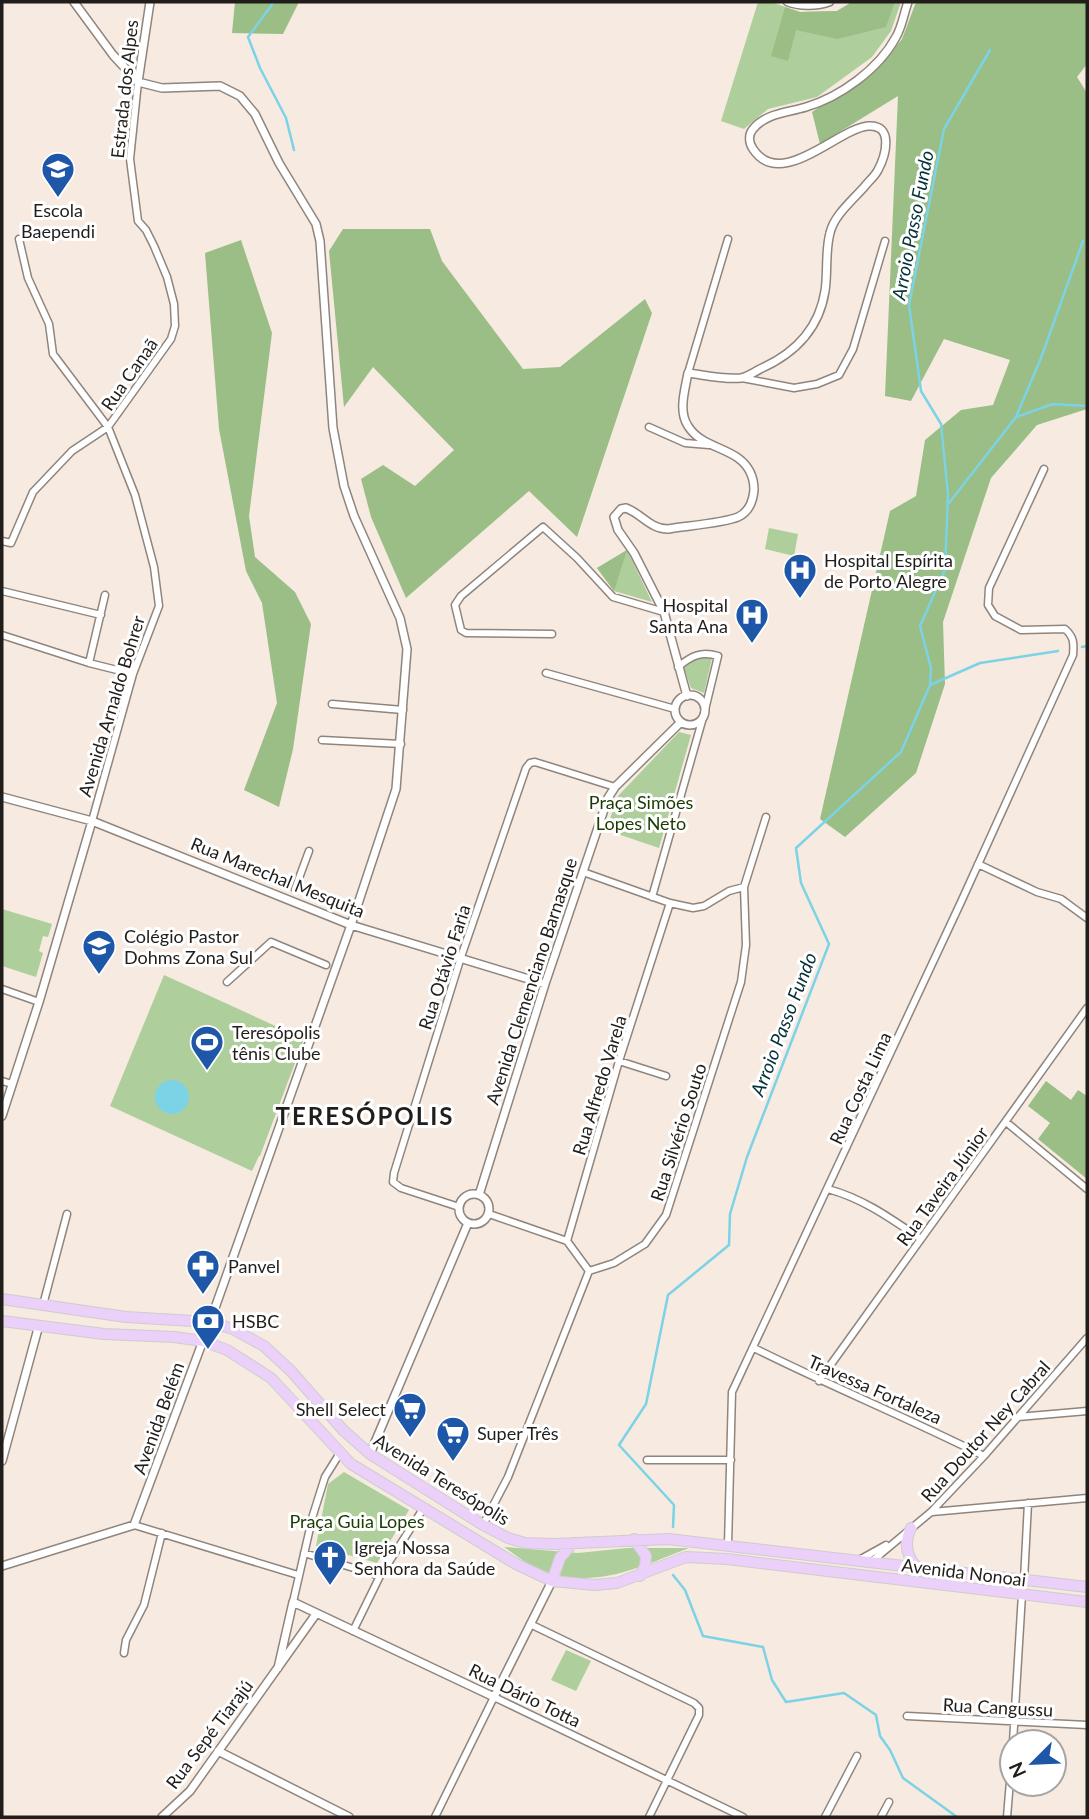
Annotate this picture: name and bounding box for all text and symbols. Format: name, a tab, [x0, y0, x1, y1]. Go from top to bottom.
street label: Estrada dos Alpes	[106, 18, 142, 159]
water label: Arroio Passo Fundo	[886, 148, 938, 303]
school or university icon: Escola Baependi	[39, 150, 77, 199]
place label: Escola Baependi	[21, 199, 95, 242]
street label: Rua Canaã	[96, 334, 162, 414]
place label: Hospital Espírita de Porto Alegre	[824, 549, 953, 592]
hospital icon: Hospital Espírita de Porto Alegre	[781, 551, 819, 600]
place label: Hospital Santa Ana	[649, 594, 728, 637]
hospital icon: Hospital Santa Ana	[733, 596, 771, 645]
street label: Avenida Arnaldo Bohrer	[73, 612, 149, 799]
park label: Praça Simões Lopes Neto	[589, 791, 693, 834]
street label: Rua Marechal Mesquita	[188, 832, 368, 922]
street label: Avenida Clemenciano Barnasque	[481, 855, 581, 1107]
street label: Rua Otávio Faria	[413, 902, 475, 1032]
place label: Colégio Pastor Dohms Zona Sul	[124, 925, 253, 968]
school or university icon: Colégio Pastor Dohms Zona Sul	[80, 927, 118, 976]
water label: Arroio Passo Fundo	[745, 949, 821, 1100]
street label: Rua Alfredo Varela	[567, 1012, 631, 1158]
place label: Teresópolis tênis Clube	[232, 1021, 321, 1064]
sports icon: Teresópolis tênis Clube	[188, 1023, 226, 1072]
street label: Rua Costa Lima	[824, 1028, 896, 1148]
street label: Rua Silvério Souto	[645, 1060, 711, 1204]
district label: TERESÓPOLIS	[276, 1101, 455, 1130]
street label: Rua Taveira Júnior	[891, 1122, 993, 1250]
pharmacy icon: Panvel	[184, 1247, 222, 1296]
place label: Panvel	[228, 1255, 280, 1277]
bank icon: HSBC	[189, 1302, 227, 1351]
place label: HSBC	[232, 1310, 279, 1332]
street label: Travessa Fortaleza	[805, 1350, 945, 1428]
street label: Rua Doutor Ney Cabral	[916, 1356, 1054, 1506]
street label: Avenida Belém	[128, 1359, 188, 1477]
supermarket icon: Shell Select	[391, 1390, 429, 1439]
place label: Shell Select	[296, 1398, 387, 1420]
supermarket icon: Super Três	[434, 1414, 472, 1463]
place label: Super Três	[477, 1422, 559, 1444]
street label: Avenida Teresópolis	[370, 1428, 514, 1530]
park label: Praça Guia Lopes	[289, 1510, 425, 1532]
place label: Igreja Nossa Senhora da Saúde	[354, 1536, 495, 1579]
church icon: Igreja Nossa Senhora da Saúde	[311, 1538, 349, 1587]
street label: Avenida Nonoai	[901, 1553, 1027, 1591]
street label: Rua Dário Totta	[465, 1658, 585, 1732]
street label: Rua Sepé Tiarajú	[161, 1675, 257, 1793]
street label: Rua Cangussu	[942, 1693, 1054, 1721]
north arrow	[998, 1728, 1068, 1798]
text: N	[1004, 1759, 1030, 1781]

